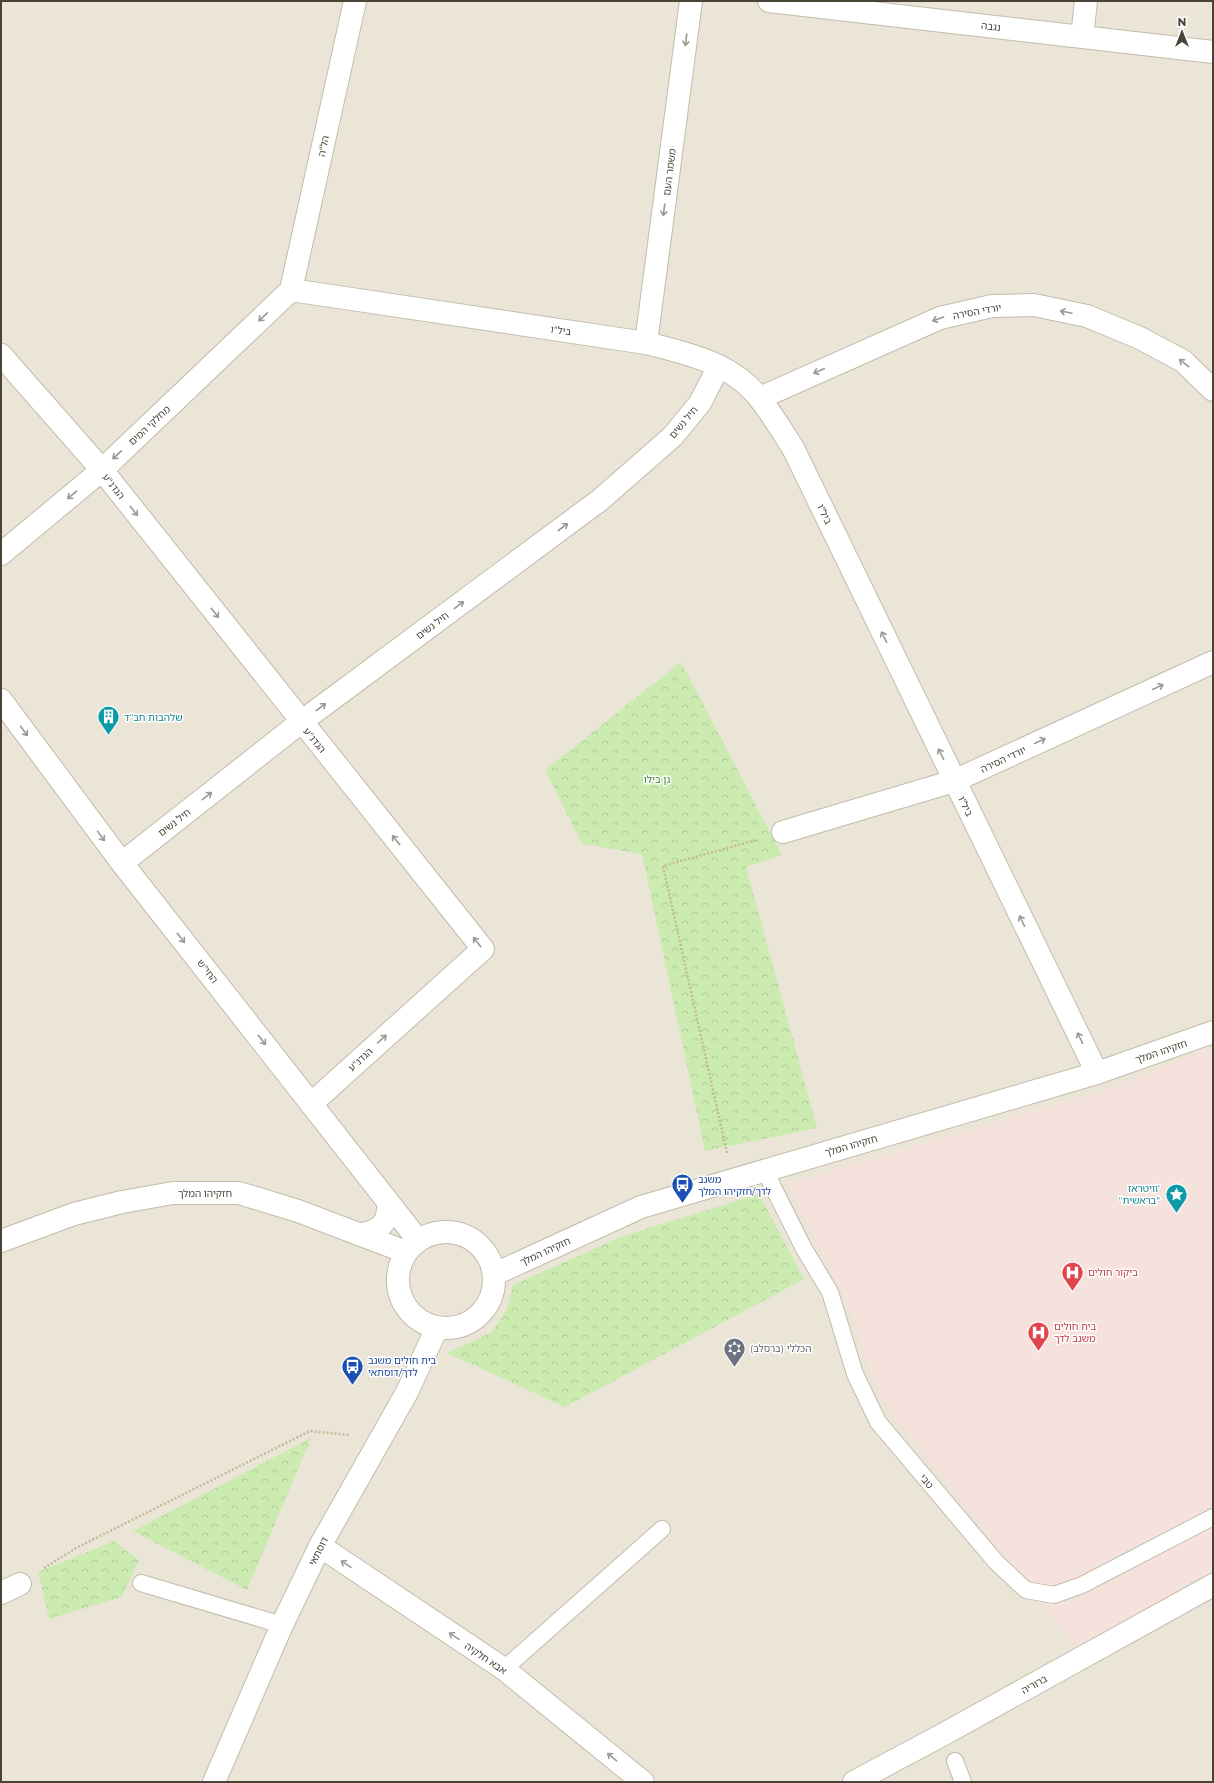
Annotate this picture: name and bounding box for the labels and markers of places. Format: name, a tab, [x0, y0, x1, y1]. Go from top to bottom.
building icon: שלהבות חב"ד	[96, 704, 122, 737]
place label: שלהבות חב"ד	[124, 711, 182, 724]
bus stop icon: משגב לדך/חזקיהו המלך	[670, 1172, 696, 1205]
place label: משגב לדך/חזקיהו המלך	[698, 1173, 771, 1198]
place icon: וויטראז' "בראשית"	[1163, 1181, 1189, 1214]
place label: וויטראז' "בראשית"	[1119, 1182, 1160, 1207]
hospital icon: ביקור חולים	[1059, 1259, 1085, 1292]
place label: ביקור חולים	[1088, 1266, 1138, 1279]
hospital icon: בית חולים משגב לדך	[1026, 1319, 1052, 1352]
place label: בית חולים משגב לדך	[1054, 1320, 1097, 1345]
synagogue icon: הכללי (ברסלב)	[721, 1335, 747, 1368]
place label: הכללי (ברסלב)	[750, 1342, 812, 1355]
bus stop icon: בית חולים משגב לדך/דוסתאי	[339, 1353, 365, 1386]
place label: בית חולים משגב לדך/דוסתאי	[368, 1354, 437, 1379]

